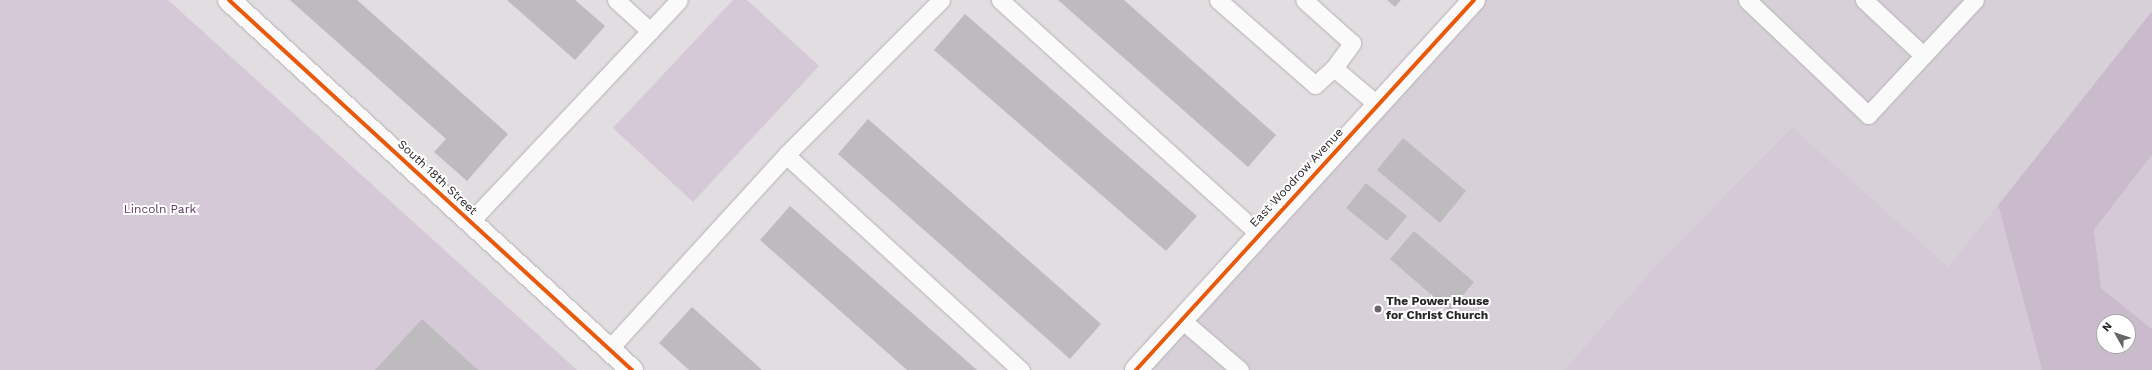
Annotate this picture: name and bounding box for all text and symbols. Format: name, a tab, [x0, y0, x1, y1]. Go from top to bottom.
street label: East Woodrow Avenue	[1247, 125, 1347, 231]
street label: South 18th Street	[394, 137, 480, 219]
park label: Lincoln Park	[124, 203, 196, 217]
place label: The Power House for Christ Church	[1386, 295, 1489, 323]
marker: The Power House for Christ Church	[1373, 304, 1383, 314]
north arrow	[2096, 314, 2136, 354]
text: N	[2099, 320, 2115, 334]

